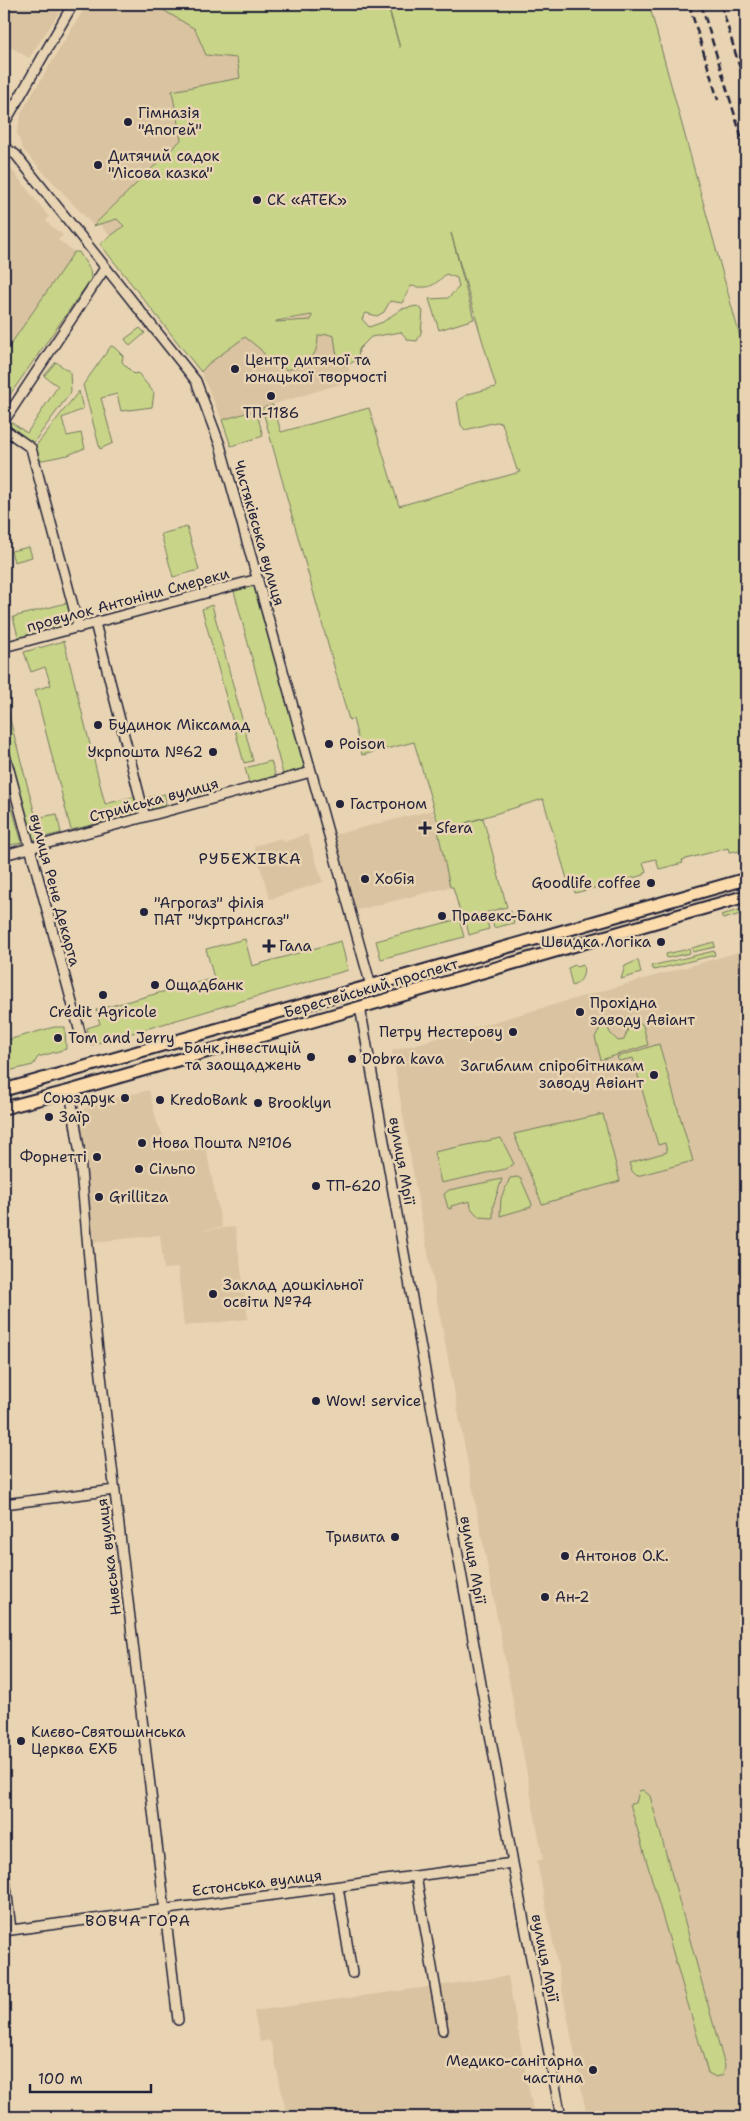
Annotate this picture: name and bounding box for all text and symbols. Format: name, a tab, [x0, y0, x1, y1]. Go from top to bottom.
place label: Гімназія "Апогей"	[138, 103, 202, 140]
marker: Гімназія "Апогей"	[122, 116, 134, 128]
place label: Дитячий садок "Лісова казка"	[108, 146, 220, 183]
marker: Дитячий садок "Лісова казка"	[92, 159, 104, 171]
place label: СК «АТЕК»	[267, 190, 347, 210]
marker: СК «АТЕК»	[251, 194, 263, 206]
place label: Центр дитячої та юнацької творчості	[245, 350, 387, 387]
marker: Центр дитячої та юнацької творчості	[229, 363, 241, 375]
marker: ТП-1186	[265, 390, 277, 402]
place label: ТП-1186	[243, 403, 299, 423]
street label: Чистяківська вулиця	[229, 458, 289, 608]
street label: провулок Антоніни Смереки	[24, 563, 232, 637]
place label: Будинок Міксамад	[108, 715, 251, 735]
marker: Будинок Міксамад	[92, 719, 104, 731]
place label: Poison	[339, 734, 386, 754]
marker: Poison	[323, 738, 335, 750]
place label: Укрпошта №62	[87, 742, 203, 762]
marker: Укрпошта №62	[207, 746, 219, 758]
street label: Стрийська вулиця	[87, 773, 221, 827]
place label: Гастроном	[350, 794, 427, 814]
marker: Гастроном	[334, 798, 346, 810]
street label: вулиця Рене Декарта	[25, 812, 85, 969]
place label: Sfera	[436, 818, 473, 838]
marker: Sfera	[418, 821, 432, 835]
district label: РУБЕЖІВКА	[198, 848, 302, 869]
place label: Хобія	[375, 869, 415, 889]
marker: Хобія	[359, 873, 371, 885]
place label: Goodlife coffee	[531, 873, 641, 893]
marker: Goodlife coffee	[645, 877, 657, 889]
place label: "Агрогаз" філія ПАТ "Укртрансгаз"	[154, 893, 289, 930]
marker: "Агрогаз" філія ПАТ "Укртрансгаз"	[138, 906, 150, 918]
place label: Правекс-Банк	[452, 906, 552, 926]
marker: Правекс-Банк	[436, 910, 448, 922]
place label: Швидка Логіка	[541, 932, 652, 952]
place label: Гала	[279, 936, 313, 956]
marker: Швидка Логіка	[655, 936, 667, 948]
marker: Гала	[263, 940, 275, 952]
street label: Берестейський проспект	[281, 953, 461, 1022]
place label: Ощадбанк	[165, 975, 243, 995]
marker: Ощадбанк	[149, 979, 161, 991]
marker: Crédit Agricole	[97, 989, 109, 1001]
place label: Прохідна заводу Авіант	[590, 993, 695, 1030]
place label: Crédit Agricole	[49, 1002, 157, 1022]
marker: Прохідна заводу Авіант	[574, 1006, 586, 1018]
place label: Петру Нестерову	[379, 1022, 503, 1042]
marker: Петру Нестерову	[507, 1026, 519, 1038]
place label: Tom and Jerry	[68, 1028, 175, 1048]
marker: Tom and Jerry	[52, 1032, 64, 1044]
place label: Банк інвестицій та заощаджень	[184, 1038, 301, 1075]
place label: Dobra kava	[362, 1049, 445, 1069]
marker: Банк інвестицій та заощаджень	[305, 1051, 317, 1063]
marker: Dobra kava	[346, 1053, 358, 1065]
place label: Загиблим спіробітникам заводу Авіант	[460, 1056, 644, 1093]
marker: Загиблим спіробітникам заводу Авіант	[648, 1069, 660, 1081]
place label: Союздрук	[43, 1088, 115, 1108]
place label: KredoBank	[170, 1090, 248, 1110]
marker: Союздрук	[119, 1092, 131, 1104]
place label: Brooklyn	[268, 1093, 331, 1113]
marker: KredoBank	[154, 1094, 166, 1106]
marker: Brooklyn	[252, 1097, 264, 1109]
place label: Заїр	[59, 1107, 90, 1127]
marker: Заїр	[43, 1111, 55, 1123]
street label: вулиця Мрії	[384, 1116, 420, 1207]
place label: Нова Пошта №106	[152, 1133, 292, 1153]
marker: Нова Пошта №106	[136, 1137, 148, 1149]
place label: Форнетті	[20, 1147, 87, 1167]
marker: Форнетті	[91, 1151, 103, 1163]
place label: Сільпо	[149, 1159, 196, 1179]
marker: Сільпо	[133, 1163, 145, 1175]
place label: ТП-620	[326, 1176, 381, 1196]
marker: ТП-620	[310, 1180, 322, 1192]
place label: Grillitza	[109, 1187, 169, 1207]
marker: Grillitza	[93, 1191, 105, 1203]
place label: Заклад дошкільної освіти №74	[223, 1275, 364, 1312]
marker: Заклад дошкільної освіти №74	[207, 1288, 219, 1300]
place label: Wow! service	[326, 1391, 421, 1411]
marker: Wow! service	[310, 1395, 322, 1407]
street label: Нивська вулиця	[92, 1497, 126, 1617]
street label: вулиця Мрії	[455, 1515, 491, 1606]
place label: Тривита	[326, 1527, 386, 1547]
marker: Тривита	[389, 1531, 401, 1543]
place label: Антонов О.К.	[575, 1546, 669, 1566]
marker: Антонов О.К.	[559, 1550, 571, 1562]
place label: Ан-2	[555, 1587, 589, 1607]
marker: Ан-2	[539, 1591, 551, 1603]
place label: Києво-Святошинська Церква ЕХБ	[31, 1722, 186, 1759]
marker: Києво-Святошинська Церква ЕХБ	[15, 1735, 27, 1747]
street label: Естонська вулиця	[191, 1865, 323, 1901]
district label: ВОВЧА ГОРА	[85, 1910, 191, 1931]
street label: вулиця Мрії	[527, 1912, 563, 2004]
place label: Медико-санітарна частина	[446, 2051, 584, 2088]
scale bar	[30, 2061, 151, 2093]
marker: Медико-санітарна частина	[587, 2064, 599, 2076]
text: 100 m	[38, 2069, 83, 2089]

